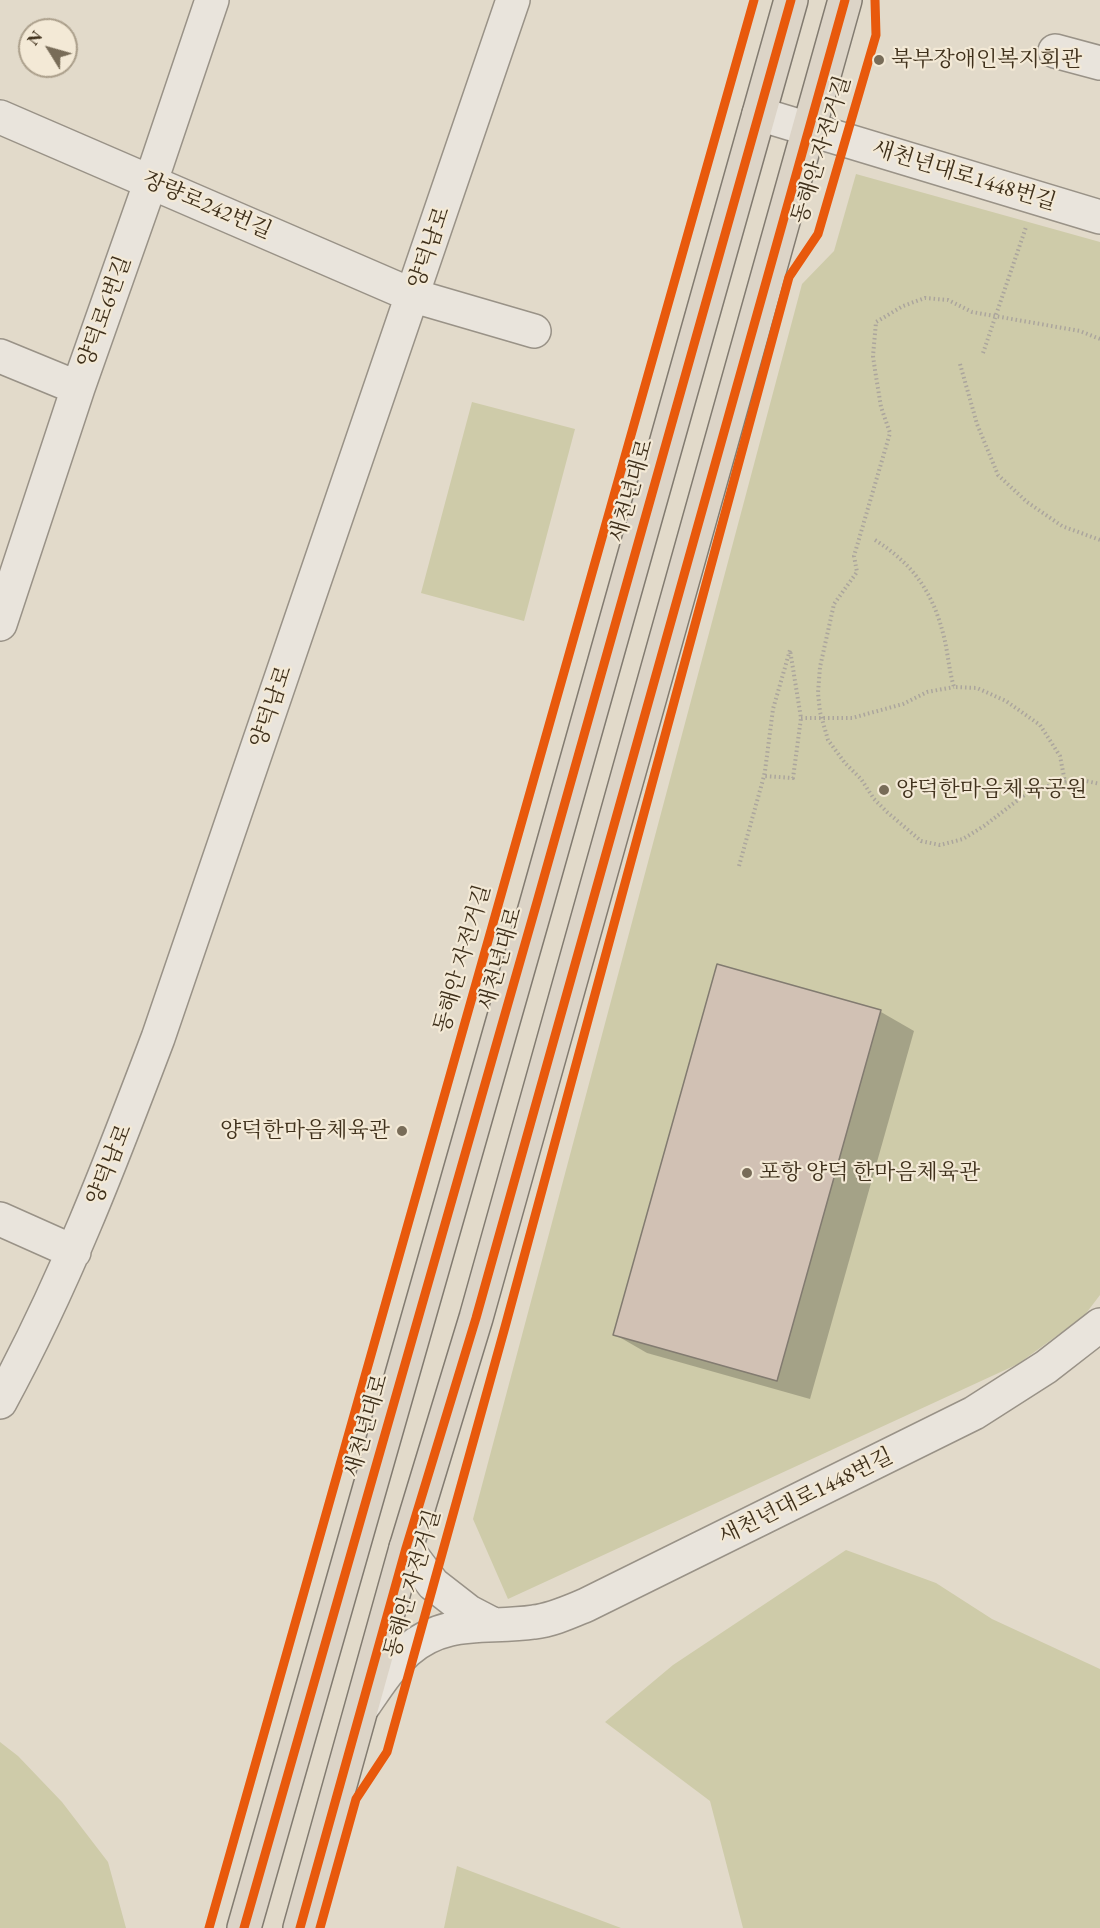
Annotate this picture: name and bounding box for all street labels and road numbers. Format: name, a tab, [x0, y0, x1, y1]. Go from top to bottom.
street label: 동해안 자전거길	[787, 73, 857, 227]
street label: 새천년대로1448번길	[869, 135, 1059, 217]
street label: 장량로242번길	[138, 167, 276, 245]
street label: 양덕남로	[404, 204, 456, 292]
street label: 양덕로6번길	[73, 253, 137, 371]
street label: 새천년대로	[605, 436, 659, 546]
street label: 양덕남로	[246, 663, 298, 751]
street label: 동해안 자전거길	[429, 882, 497, 1036]
street label: 새천년대로	[474, 904, 528, 1014]
street label: 양덕남로	[82, 1121, 138, 1209]
street label: 새천년대로	[340, 1371, 394, 1481]
street label: 새천년대로1448번길	[714, 1443, 898, 1551]
street label: 동해안 자전거길	[379, 1507, 447, 1661]

